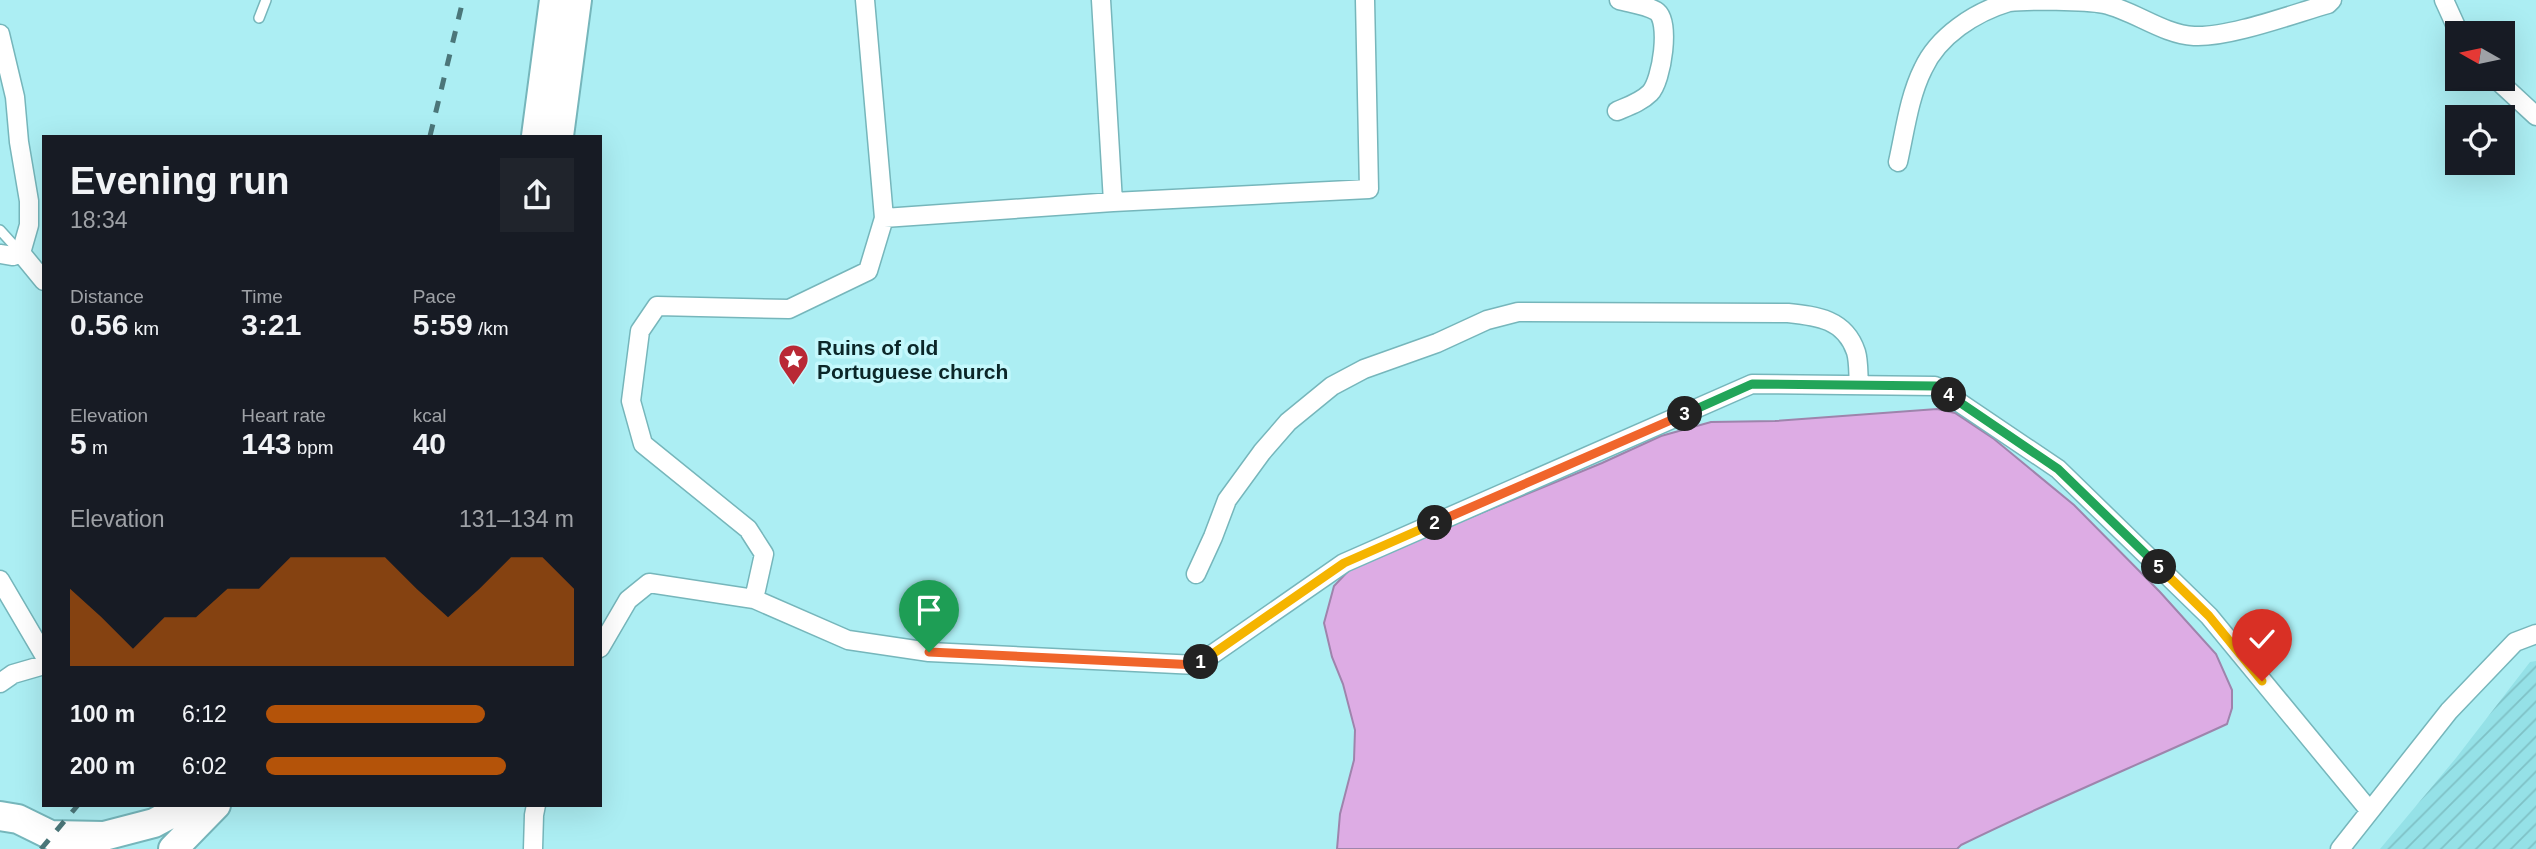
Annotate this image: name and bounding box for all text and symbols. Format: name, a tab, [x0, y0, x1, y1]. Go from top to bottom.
north arrow	[2445, 21, 2515, 91]
map controls	[2445, 21, 2515, 175]
button: locate	[2445, 105, 2515, 175]
button: share	[500, 158, 574, 232]
text: Evening run	[70, 160, 290, 202]
text: 18:34	[70, 207, 128, 233]
text: Distance	[70, 286, 144, 307]
text: Time	[241, 286, 283, 307]
text: Pace	[413, 286, 456, 307]
text: 0.56	[70, 308, 128, 341]
text: 3:21	[241, 308, 301, 341]
text: 5:59	[413, 308, 473, 341]
text: km	[128, 318, 159, 339]
text: /km	[473, 318, 509, 339]
place label: Ruins of old Portuguese church	[817, 336, 1008, 383]
place icon: Ruins of old Portuguese church	[777, 342, 811, 386]
pin: 4	[1932, 378, 1966, 412]
text: 4	[1943, 384, 1954, 405]
pin: 3	[1668, 396, 1702, 432]
text: 3	[1679, 403, 1690, 424]
text: Elevation	[70, 405, 148, 426]
text: Heart rate	[241, 405, 326, 426]
text: kcal	[413, 405, 446, 426]
text: 5	[70, 427, 87, 460]
text: 143	[241, 427, 291, 460]
text: 40	[413, 427, 446, 460]
text: m	[87, 437, 108, 458]
text: bpm	[291, 437, 334, 458]
pin: 2	[1418, 505, 1452, 540]
text: Elevation	[70, 506, 165, 532]
text: 131–134 m	[459, 506, 574, 532]
text: 2	[1429, 512, 1440, 533]
pin: 5	[2142, 550, 2176, 584]
text: 5	[2153, 556, 2164, 577]
pin	[899, 580, 959, 652]
icon: arrive	[910, 591, 948, 629]
pin	[2232, 609, 2292, 681]
icon: check	[2243, 620, 2281, 658]
pin: 1	[1184, 644, 1218, 680]
text: 1	[1195, 651, 1206, 672]
text: 100 m	[70, 701, 135, 727]
text: 6:12	[182, 701, 227, 727]
text: 200 m	[70, 753, 135, 779]
text: 6:02	[182, 753, 227, 779]

